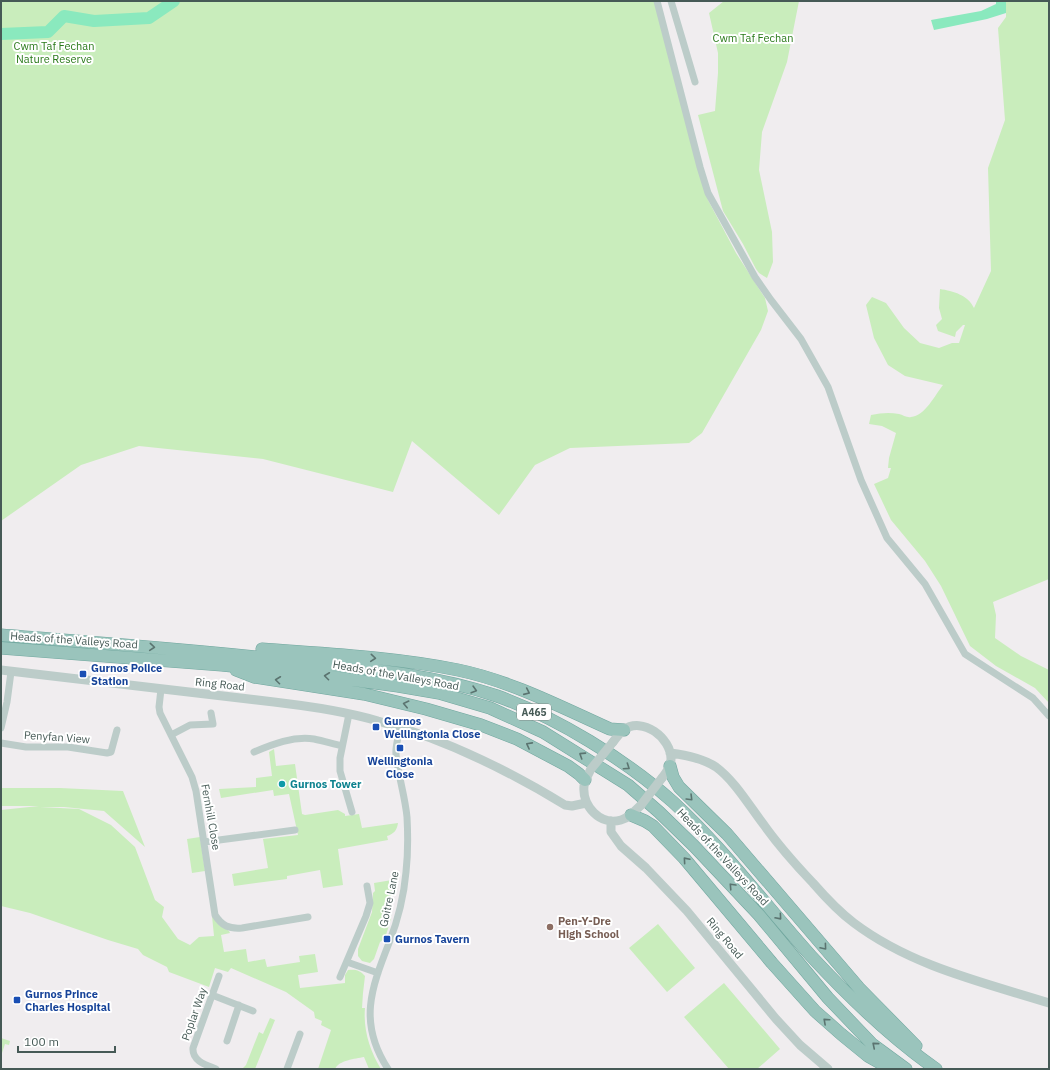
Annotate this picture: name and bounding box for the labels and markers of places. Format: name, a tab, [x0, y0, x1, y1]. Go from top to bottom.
place label: Gurnos Police Station	[91, 661, 162, 688]
marker: Gurnos Police Station	[78, 669, 88, 679]
place label: Gurnos Wellingtonia Close	[384, 714, 480, 741]
marker: Gurnos Wellingtonia Close	[371, 722, 381, 732]
marker: Wellingtonia Close	[395, 743, 405, 753]
place label: Wellingtonia Close	[367, 754, 433, 781]
place label: Gurnos Tower	[290, 777, 362, 791]
marker: Gurnos Tower	[277, 779, 287, 789]
place label: Pen-Y-Dre High School	[558, 914, 620, 941]
marker: Pen-Y-Dre High School	[545, 922, 555, 932]
place label: Gurnos Tavern	[395, 932, 470, 946]
marker: Gurnos Tavern	[382, 934, 392, 944]
place label: Gurnos Prince Charles Hospital	[25, 987, 111, 1014]
marker: Gurnos Prince Charles Hospital	[12, 995, 22, 1005]

